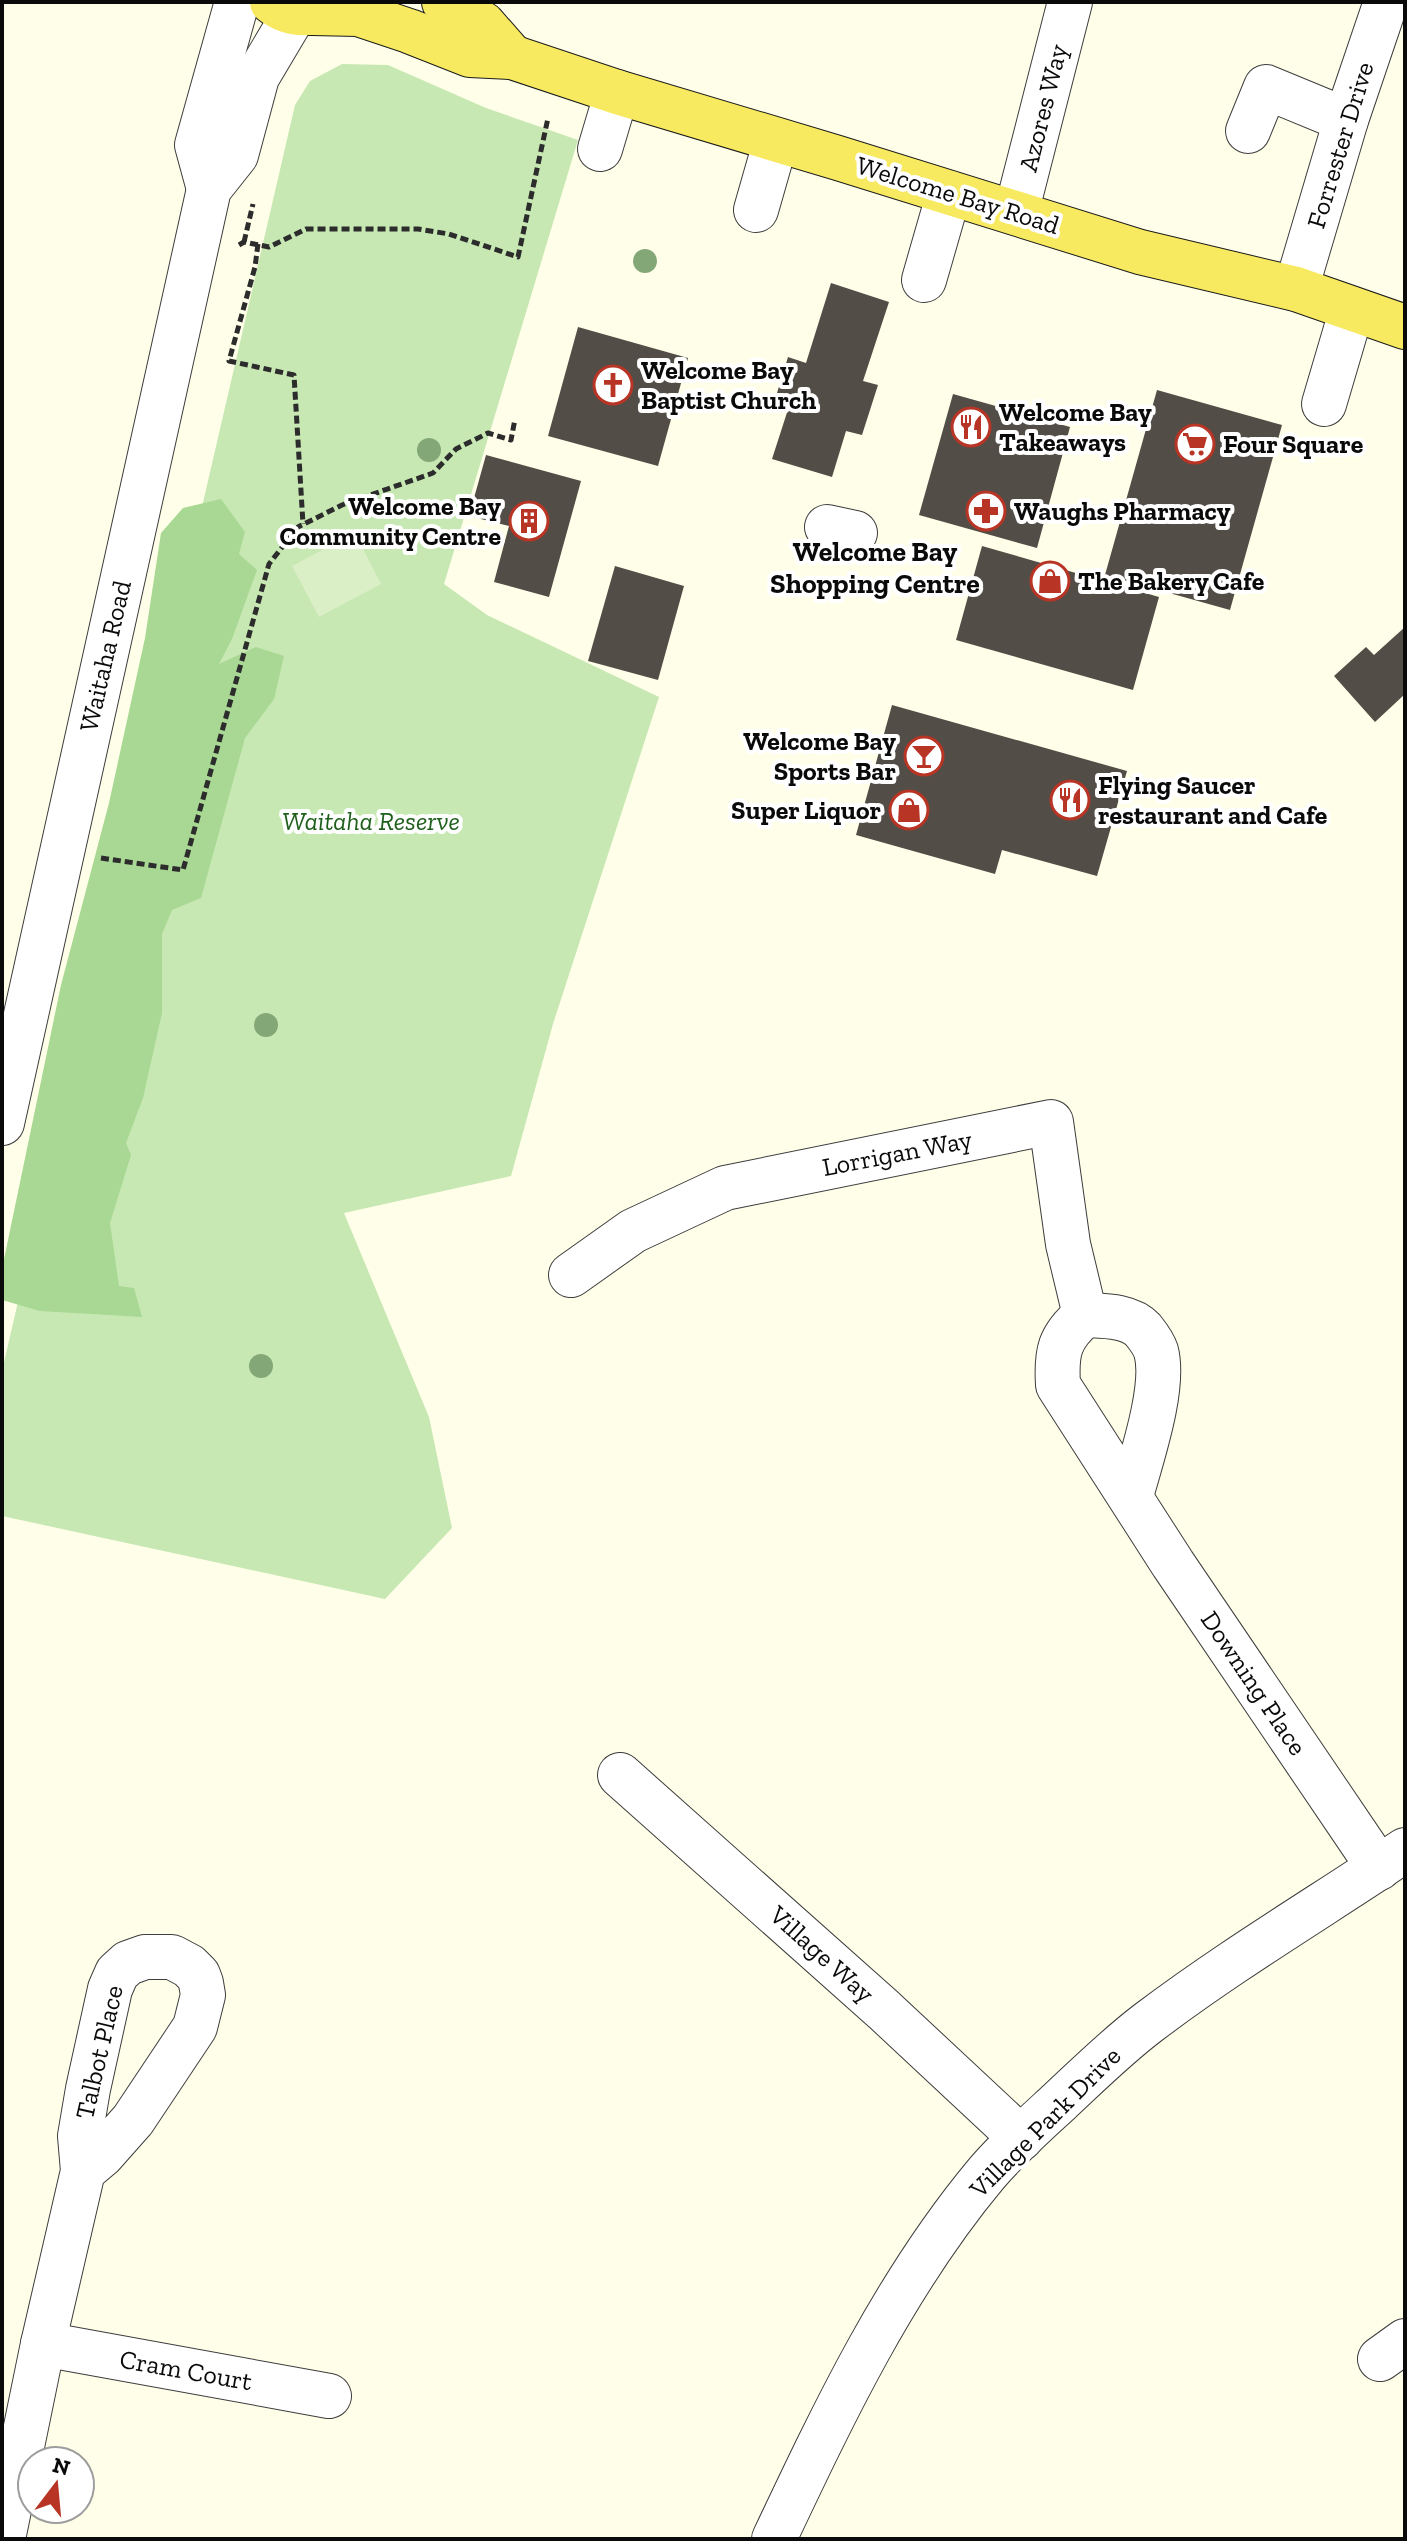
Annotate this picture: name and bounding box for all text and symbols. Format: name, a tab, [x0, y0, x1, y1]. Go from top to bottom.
street label: Azores Way	[1012, 40, 1074, 175]
street label: Forrester Drive	[1300, 58, 1380, 232]
street label: Welcome Bay Road	[853, 149, 1063, 241]
place label: Welcome Bay Baptist Church	[641, 354, 816, 416]
church icon: Welcome Bay Baptist Church	[592, 364, 634, 406]
place label: Welcome Bay Takeaways	[999, 396, 1152, 458]
restaurant icon: Welcome Bay Takeaways	[950, 406, 992, 448]
supermarket icon: Four Square	[1174, 423, 1216, 465]
place label: Four Square	[1223, 428, 1364, 460]
place label: Welcome Bay Community Centre	[279, 490, 501, 552]
pharmacy icon: Waughs Pharmacy	[965, 490, 1007, 532]
place label: Waughs Pharmacy	[1014, 495, 1231, 527]
building icon: Welcome Bay Community Centre	[508, 500, 550, 542]
district label: Welcome Bay Shopping Centre	[770, 535, 980, 600]
shop icon: The Bakery Cafe	[1029, 560, 1071, 602]
place label: The Bakery Cafe	[1078, 565, 1265, 597]
street label: Waitaha Road	[72, 577, 138, 735]
place label: Welcome Bay Sports Bar	[743, 725, 896, 787]
bar icon: Welcome Bay Sports Bar	[903, 735, 945, 777]
place label: Flying Saucer restaurant and Cafe	[1098, 769, 1328, 831]
restaurant icon: Flying Saucer restaurant and Cafe	[1049, 779, 1091, 821]
shop icon: Super Liquor	[888, 789, 930, 831]
place label: Super Liquor	[731, 794, 881, 826]
park label: Waitaha Reserve	[282, 805, 460, 837]
street label: Lorrigan Way	[819, 1123, 975, 1183]
street label: Downing Place	[1194, 1605, 1314, 1761]
street label: Village Way	[762, 1898, 882, 2010]
street label: Talbot Place	[68, 1982, 130, 2122]
street label: Village Park Drive	[962, 2040, 1127, 2205]
street label: Cram Court	[117, 2343, 255, 2397]
north arrow	[16, 2445, 96, 2525]
text: N	[50, 2451, 73, 2482]

